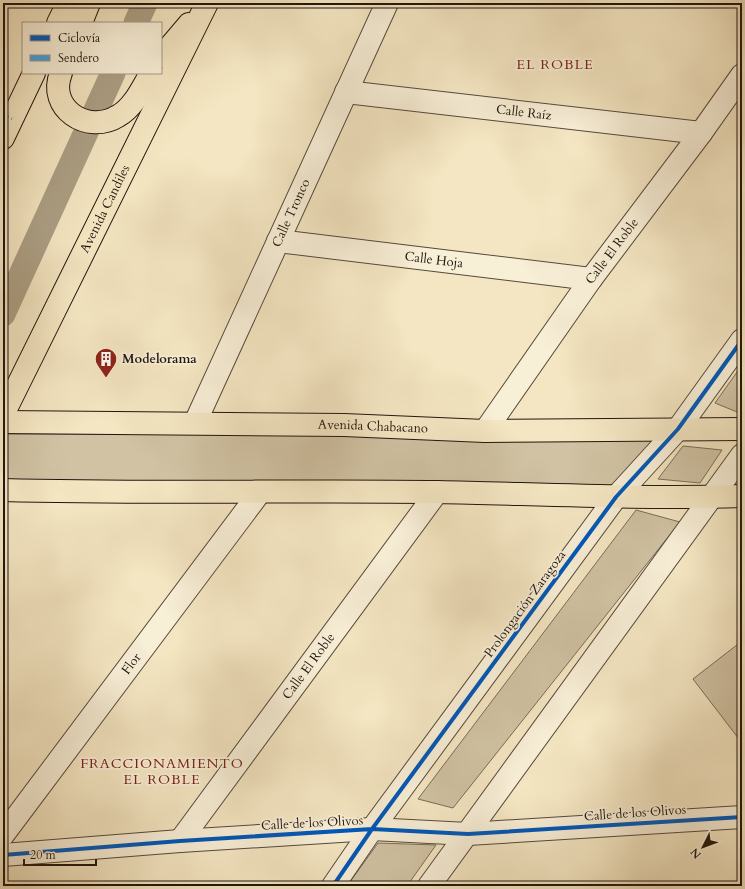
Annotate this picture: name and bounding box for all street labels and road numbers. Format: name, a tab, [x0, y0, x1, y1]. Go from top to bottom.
street label: Calle Raíz	[495, 100, 553, 125]
street label: Avenida Candiles	[76, 162, 134, 256]
street label: Calle Tronco	[268, 176, 314, 250]
street label: Calle El Roble	[581, 214, 643, 288]
street label: Calle Hoja	[404, 247, 465, 272]
street label: Avenida Chabacano	[318, 416, 428, 438]
street label: Prolongación Zaragoza	[480, 546, 570, 661]
street label: Calle El Roble	[278, 629, 339, 703]
street label: Flor	[117, 649, 145, 678]
street label: Calle de los Olivos	[583, 800, 687, 826]
street label: Calle de los Olivos	[260, 811, 364, 835]

